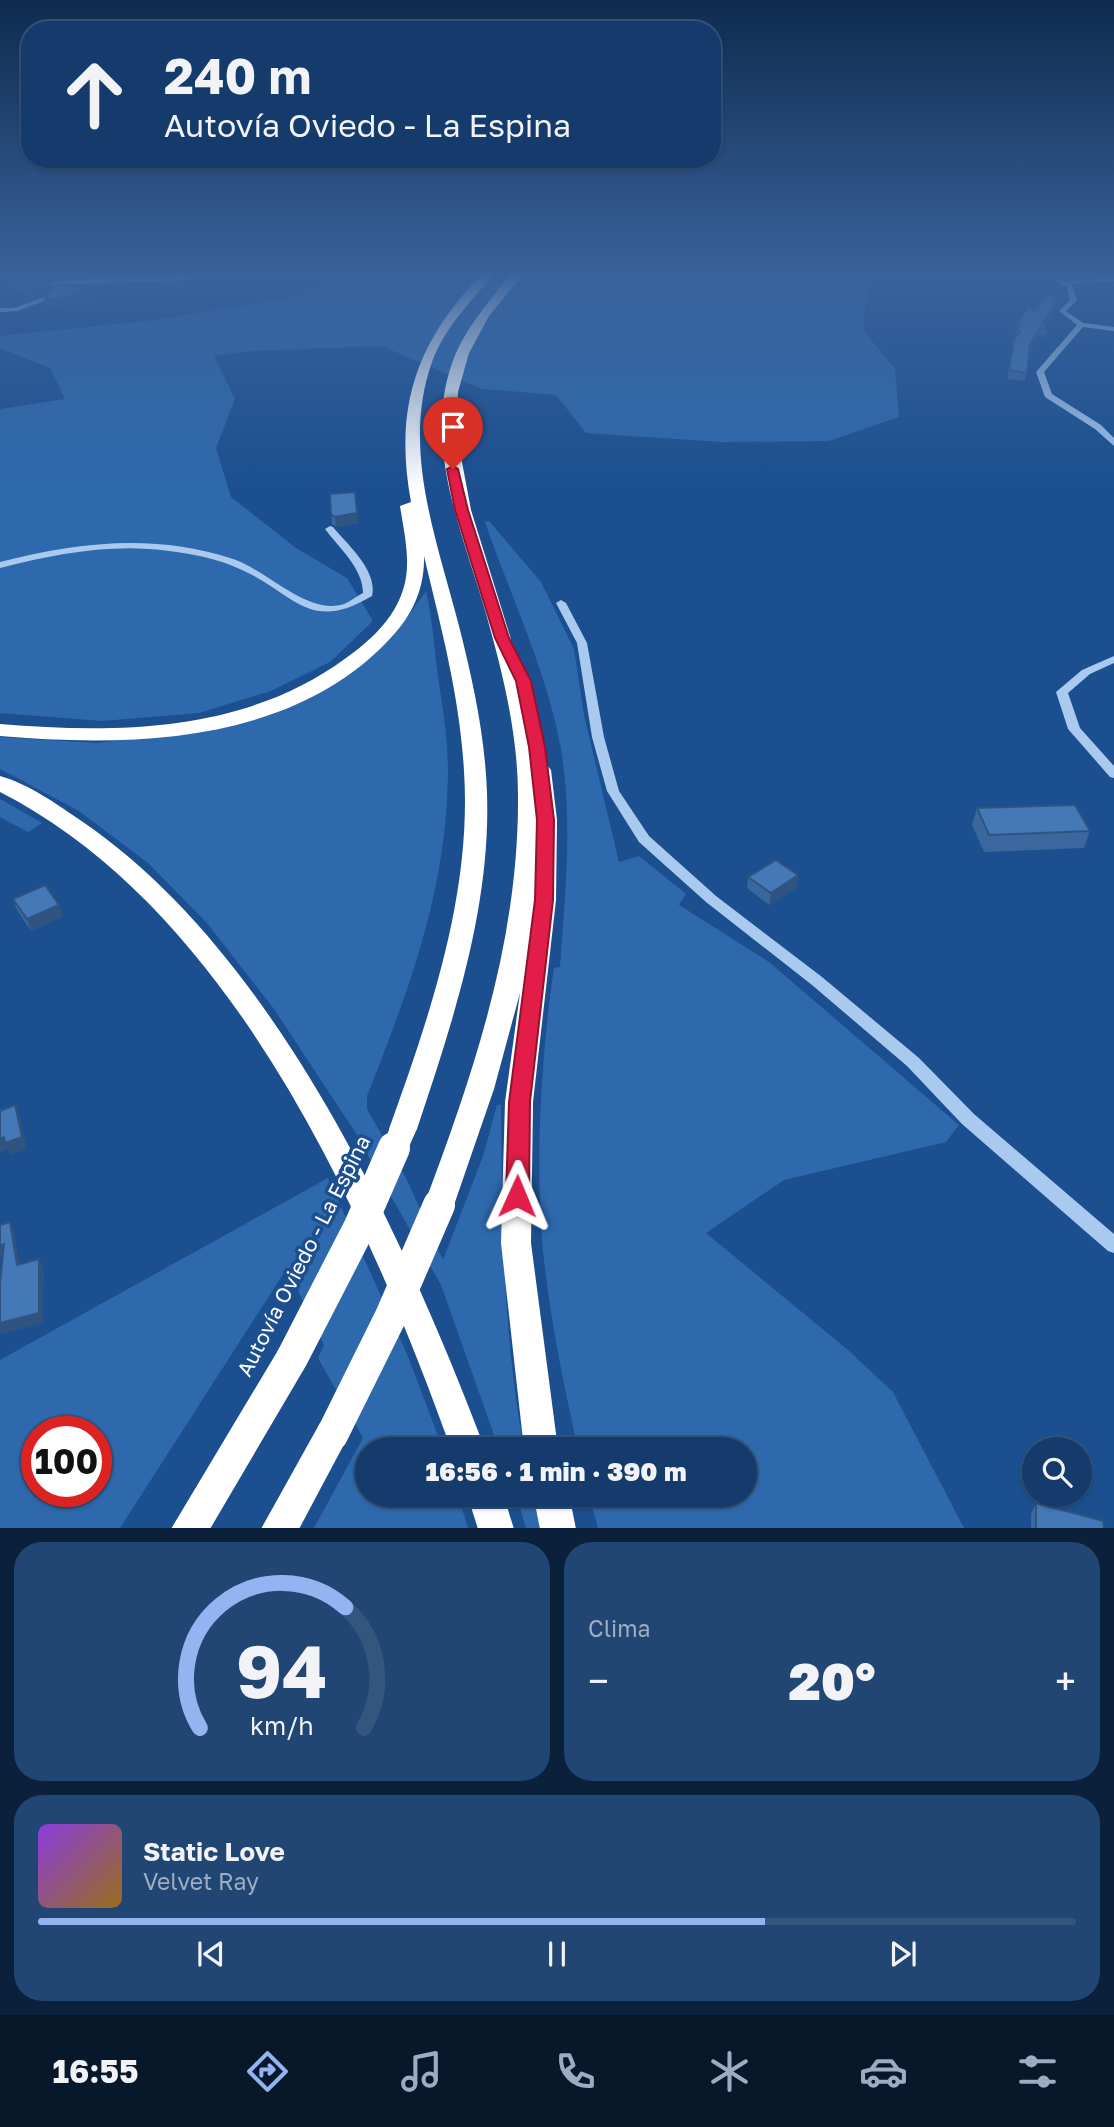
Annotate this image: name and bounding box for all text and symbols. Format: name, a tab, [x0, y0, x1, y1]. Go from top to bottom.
text: 240 m	[164, 46, 312, 105]
icon: ahead	[49, 49, 140, 140]
text: Autovía Oviedo - La Espina	[164, 106, 571, 144]
pin	[423, 397, 483, 469]
icon: arrive	[434, 408, 472, 446]
street label: Autovía Oviedo - La Espina	[231, 1131, 375, 1380]
position arrow	[480, 1159, 554, 1233]
speed limit sign: 100	[21, 1416, 112, 1507]
map controls	[1022, 1437, 1092, 1507]
button: search	[1022, 1437, 1092, 1507]
text: 16:56 · 1 min · 390 m	[425, 1456, 687, 1487]
text: Clima	[588, 1614, 651, 1642]
text: 94	[236, 1627, 328, 1714]
text: 20°	[789, 1649, 875, 1711]
text: −	[588, 1658, 609, 1703]
text: +	[1055, 1658, 1076, 1703]
text: km/h	[250, 1709, 314, 1740]
text: Static Love	[143, 1836, 285, 1867]
text: Velvet Ray	[143, 1867, 259, 1895]
icon: previous	[192, 1935, 230, 1973]
icon: pause	[538, 1935, 576, 1973]
icon: next	[884, 1935, 922, 1973]
icon: directions	[243, 2047, 292, 2096]
icon: music	[397, 2047, 446, 2096]
icon: phone	[551, 2047, 600, 2096]
icon: climate	[705, 2047, 754, 2096]
icon: car	[859, 2047, 908, 2096]
icon: filters	[1013, 2047, 1062, 2096]
text: 16:55	[52, 2052, 139, 2090]

